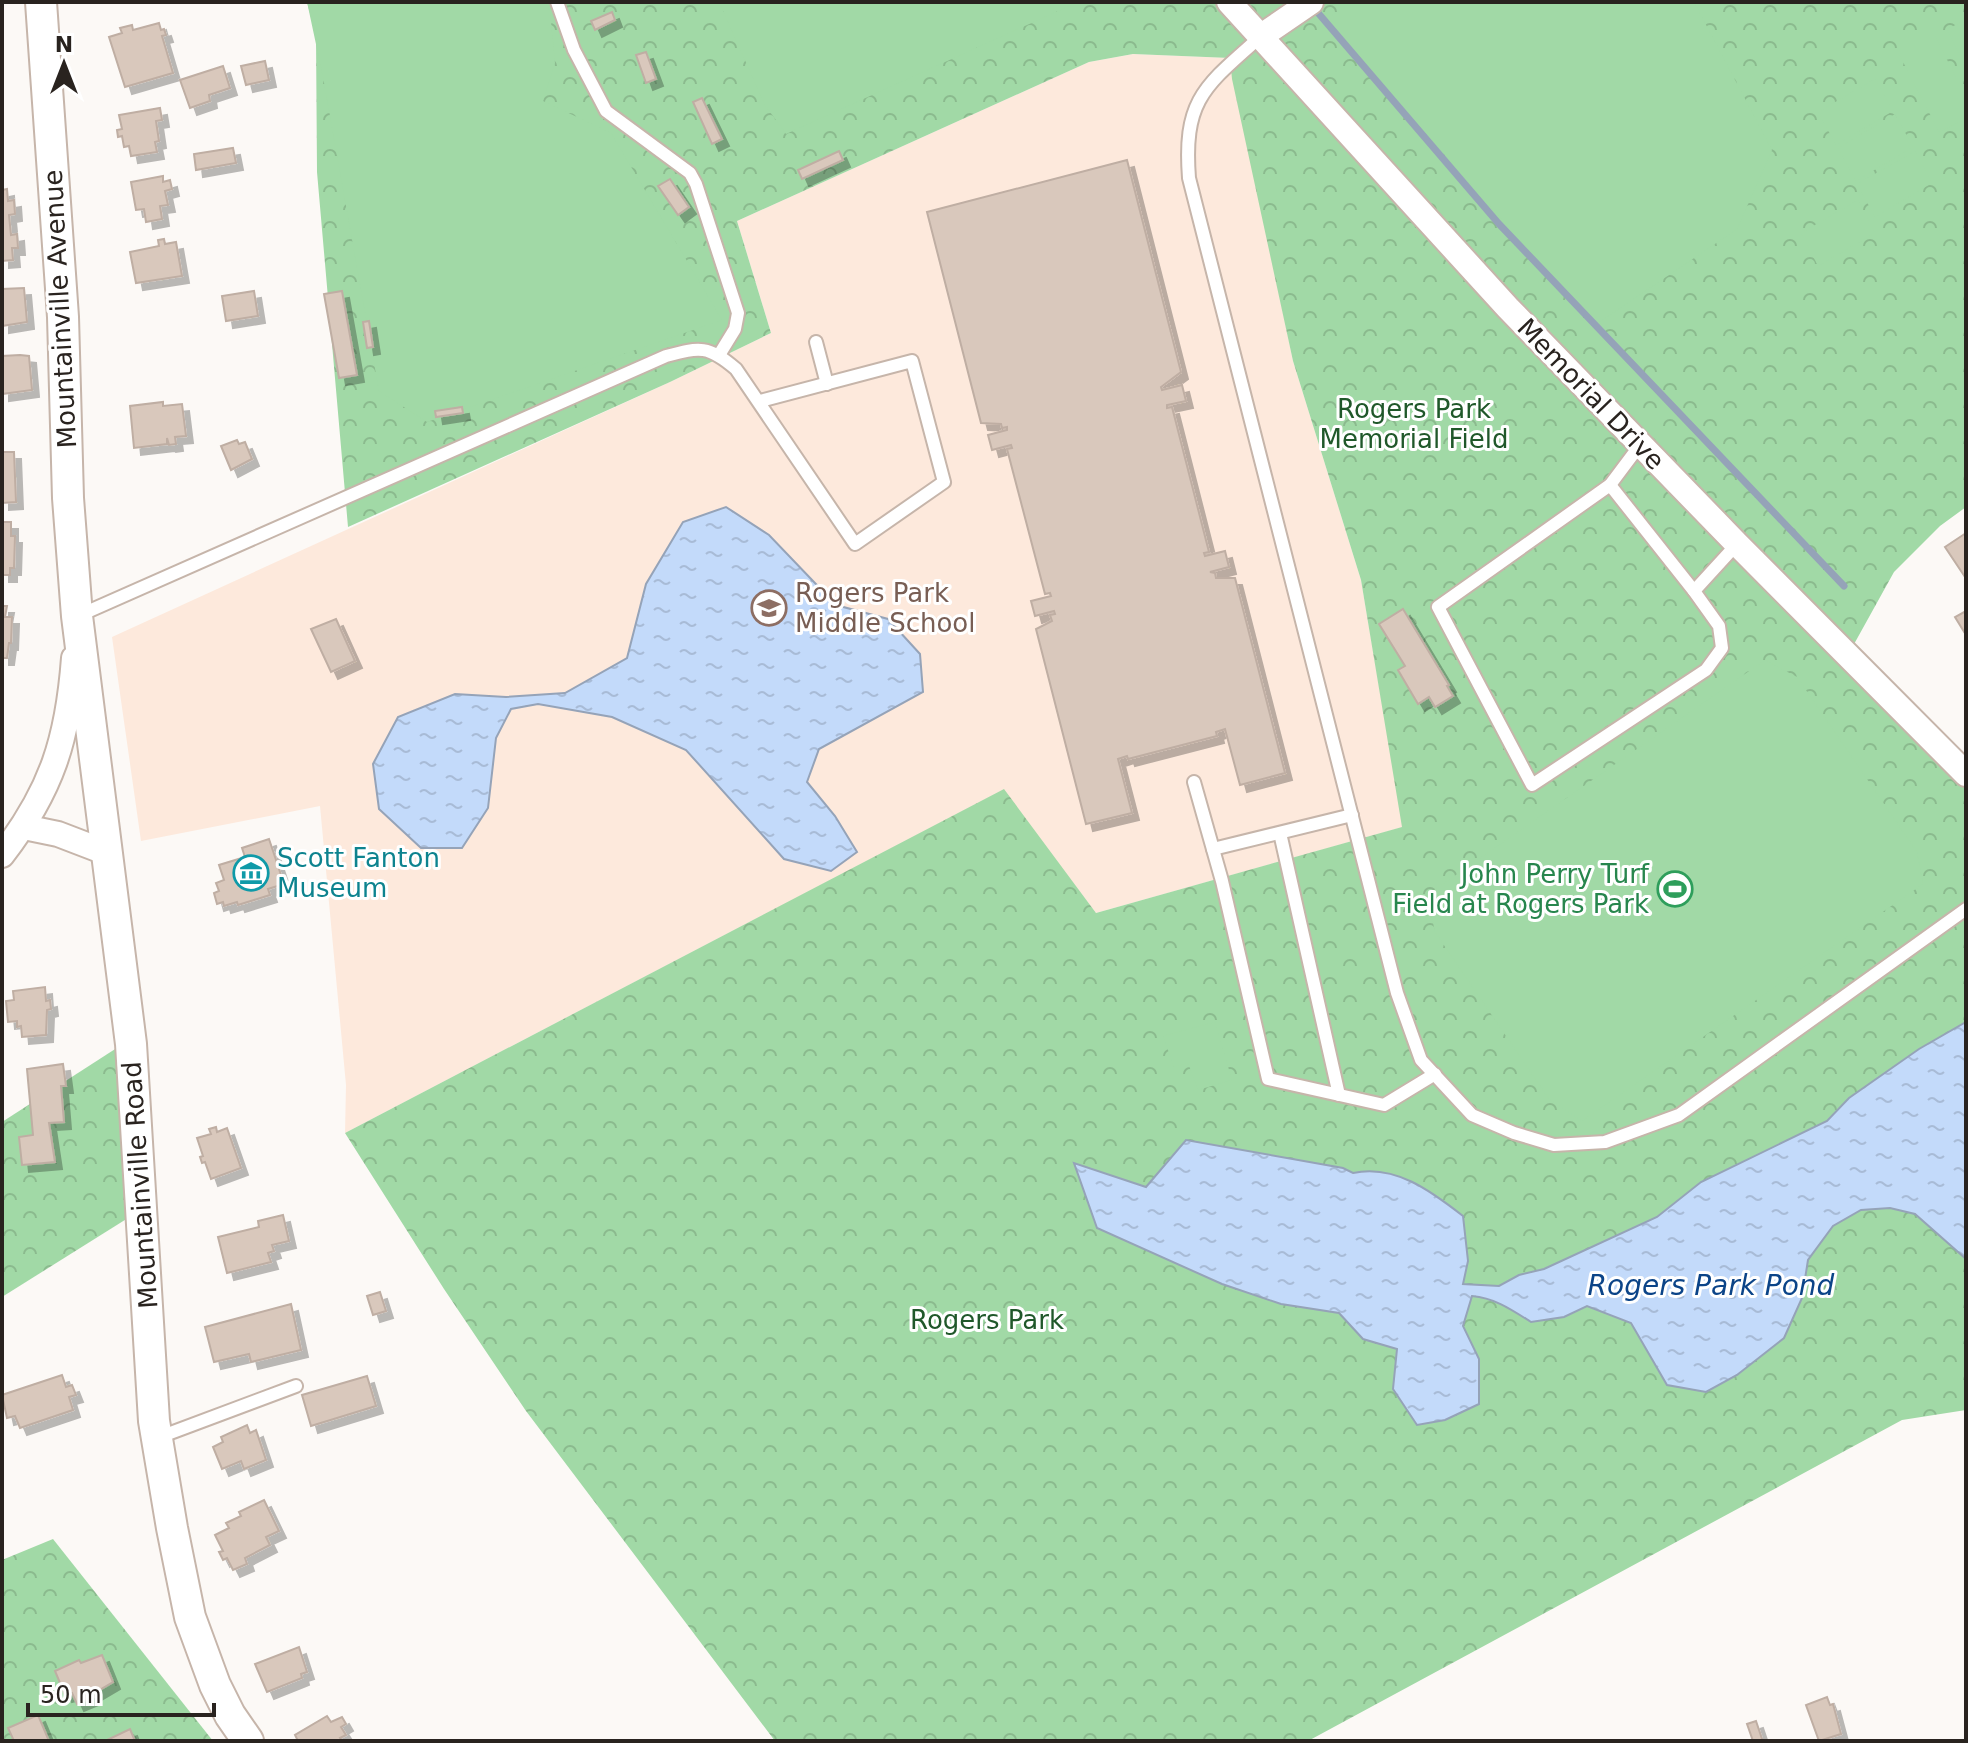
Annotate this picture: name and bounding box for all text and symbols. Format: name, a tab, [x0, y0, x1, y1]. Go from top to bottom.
north arrow	[24, 24, 104, 104]
text: N	[55, 32, 73, 57]
street label: Mountainville Avenue	[38, 169, 82, 449]
street label: Memorial Drive	[1511, 312, 1671, 476]
park label: Rogers Park Memorial Field	[1319, 394, 1509, 454]
place label: Rogers Park Middle School	[795, 578, 975, 638]
school or university icon: Rogers Park Middle School	[750, 589, 788, 627]
place label: Scott Fanton Museum	[277, 843, 440, 903]
museum icon: Scott Fanton Museum	[232, 854, 270, 892]
place label: John Perry Turf Field at Rogers Park	[1392, 859, 1650, 919]
sports icon: John Perry Turf Field at Rogers Park	[1656, 870, 1694, 908]
street label: Mountainville Road	[116, 1060, 164, 1310]
water label: Rogers Park Pond	[1588, 1269, 1835, 1302]
park label: Rogers Park	[910, 1305, 1064, 1335]
scale bar	[28, 1667, 214, 1717]
text: 50 m	[40, 1681, 102, 1709]

